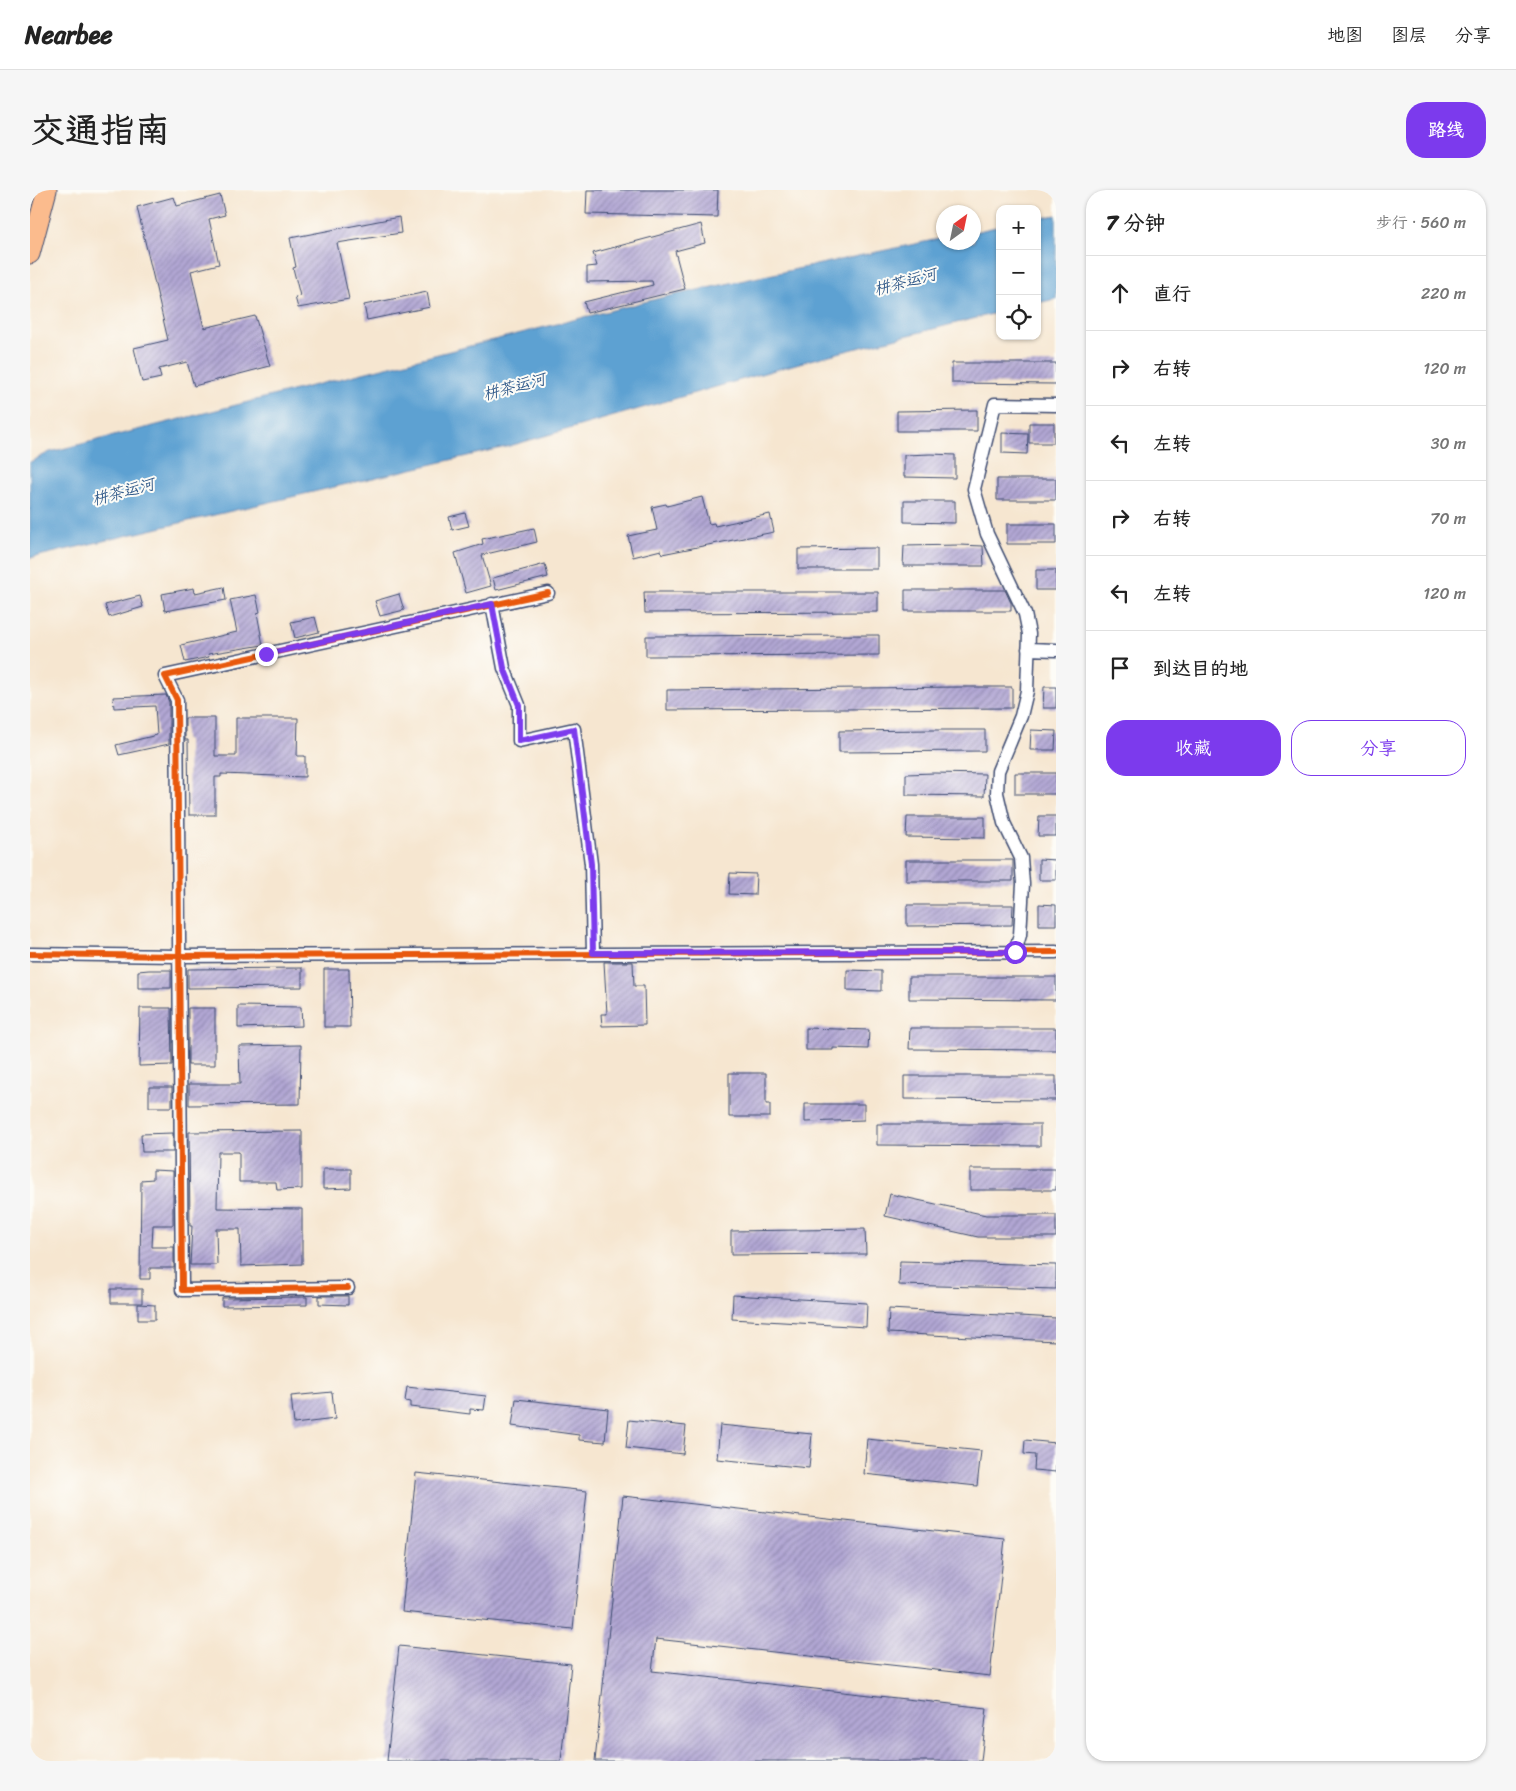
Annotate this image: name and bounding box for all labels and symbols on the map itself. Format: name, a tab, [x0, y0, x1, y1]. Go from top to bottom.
north arrow	[936, 205, 981, 250]
water label: 栟茶运河	[870, 258, 943, 304]
water label: 栟茶运河	[479, 363, 552, 409]
water label: 栟茶运河	[88, 468, 161, 514]
route end	[255, 643, 278, 666]
route start	[1004, 941, 1027, 964]

